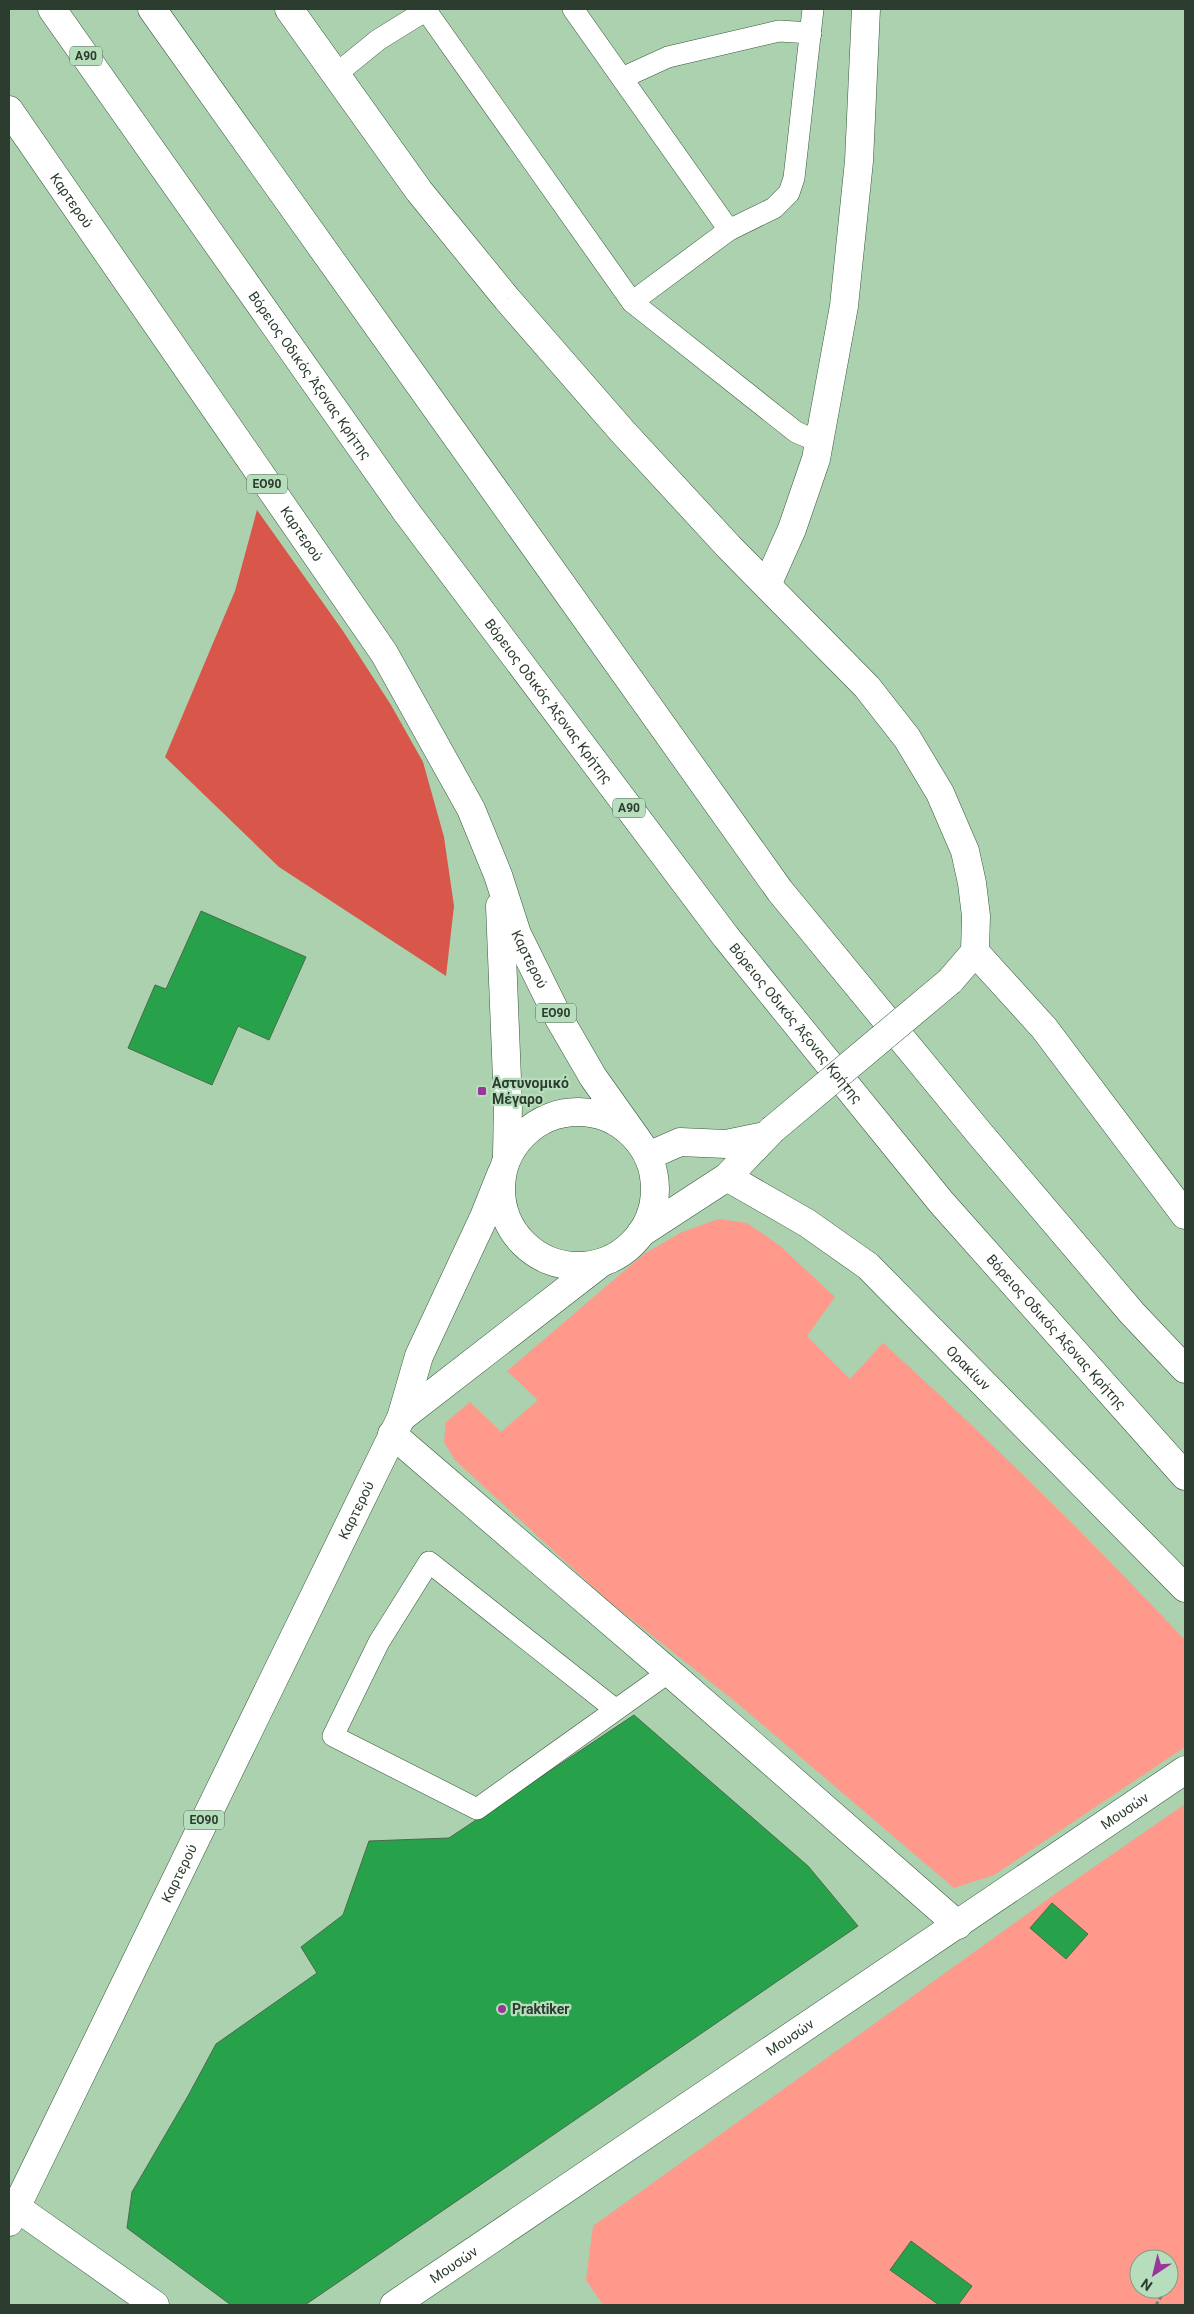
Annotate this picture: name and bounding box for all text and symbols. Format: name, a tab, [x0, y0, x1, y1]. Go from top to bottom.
road number: Α90	[70, 46, 102, 66]
street label: Καρτερού	[47, 170, 96, 231]
street label: Βόρειος Οδικός Άξονας Κρήτης	[245, 288, 375, 462]
road number: ΕΟ90	[247, 474, 287, 494]
street label: Καρτερού	[277, 503, 326, 564]
street label: Βόρειος Οδικός Άξονας Κρήτης	[482, 616, 616, 787]
road number: Α90	[613, 798, 645, 818]
street label: Καρτερού	[508, 928, 551, 991]
street label: Βόρειος Οδικός Άξονας Κρήτης	[726, 940, 866, 1107]
road number: ΕΟ90	[536, 1004, 576, 1022]
place label: Αστυνομικό Μέγαρο	[492, 1075, 569, 1107]
marker: Αστυνομικό Μέγαρο	[476, 1085, 488, 1097]
street label: Βόρειος Οδικός Άξονας Κρήτης	[983, 1251, 1130, 1412]
street label: Ορακίων	[943, 1342, 994, 1394]
street label: Καρτερού	[335, 1478, 377, 1542]
street label: Μουσών	[1098, 1789, 1152, 1833]
road number: ΕΟ90	[184, 1810, 224, 1830]
street label: Καρτερού	[158, 1842, 200, 1905]
place label: Praktiker	[512, 2001, 569, 2017]
marker: Praktiker	[496, 2003, 508, 2015]
street label: Μουσών	[763, 2015, 817, 2059]
street label: Μουσών	[427, 2243, 481, 2286]
north arrow	[1129, 2249, 1179, 2299]
text: N	[1138, 2275, 1155, 2294]

